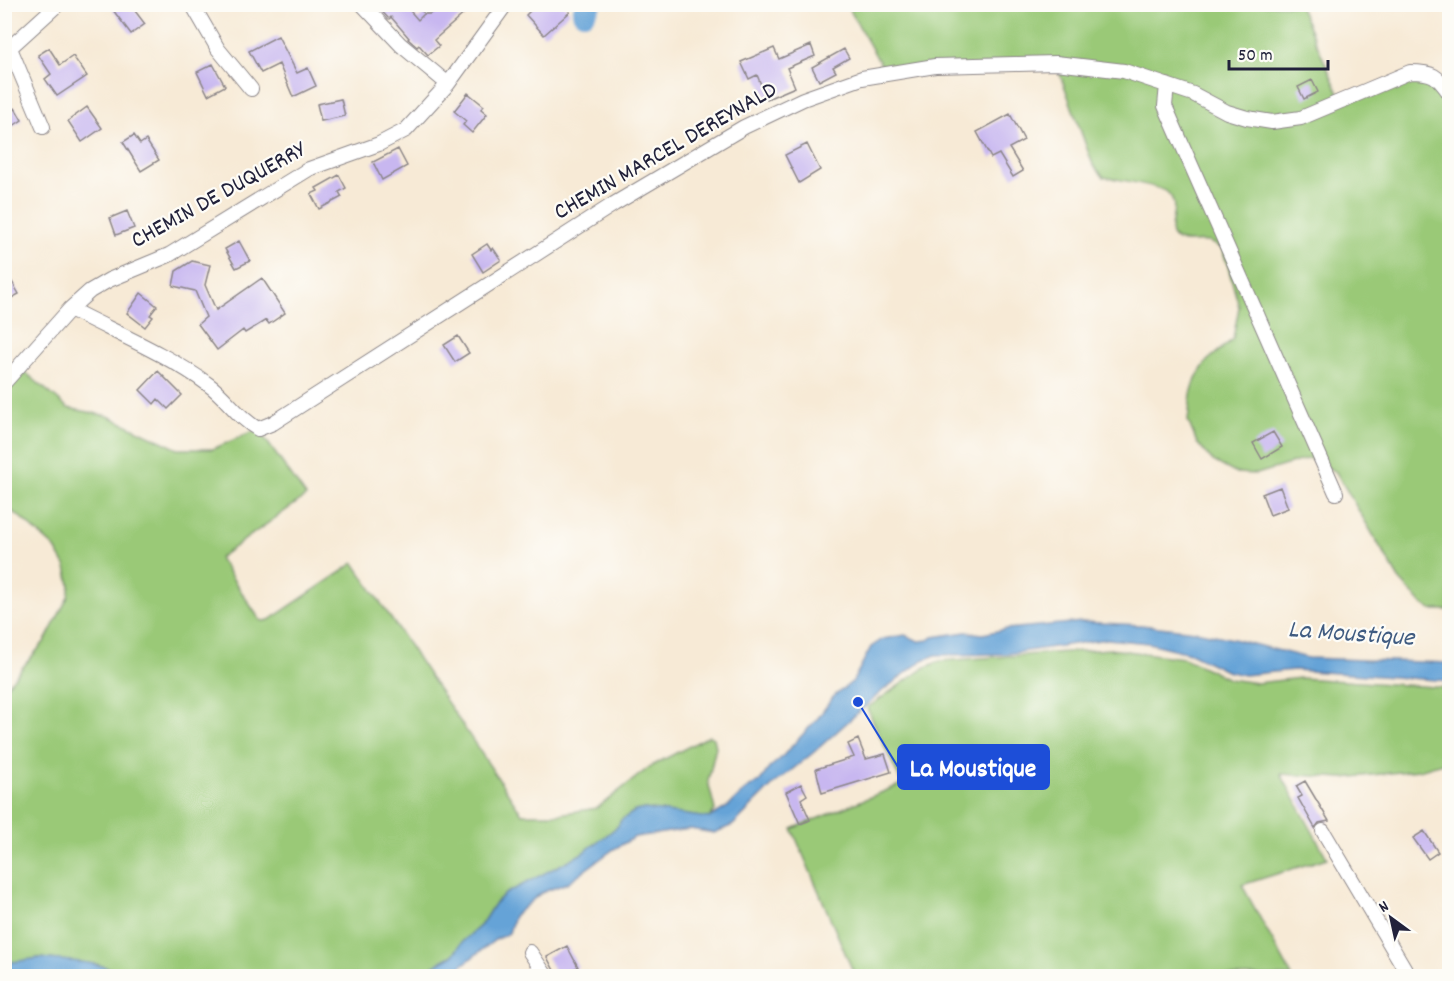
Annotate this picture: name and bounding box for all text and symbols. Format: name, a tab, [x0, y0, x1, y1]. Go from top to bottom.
scale bar	[1229, 33, 1328, 71]
text: 50 m	[1238, 44, 1273, 69]
street label: CHEMIN MARCEL DEREYNALD	[548, 74, 784, 230]
street label: CHEMIN DE DUQUERRY	[125, 133, 314, 258]
water label: La Moustique	[1287, 612, 1417, 658]
callout: La Moustique	[898, 745, 1049, 789]
text: La Moustique	[910, 752, 1036, 789]
north arrow	[1361, 888, 1421, 948]
text: N	[1375, 896, 1394, 919]

